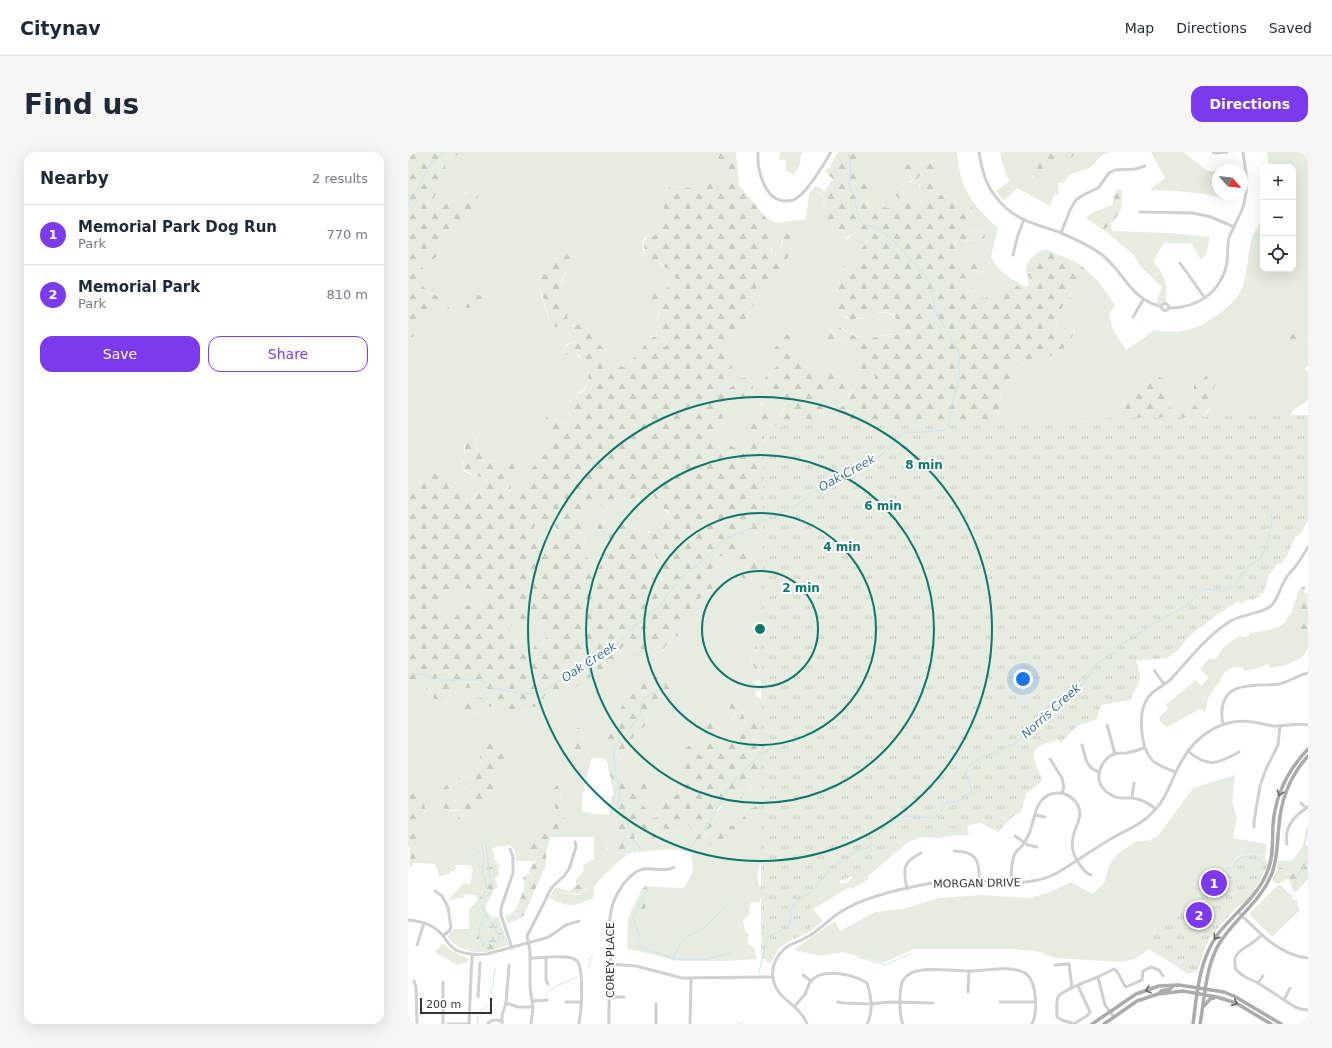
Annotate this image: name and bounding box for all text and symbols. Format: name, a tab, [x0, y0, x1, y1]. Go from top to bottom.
text: Citynav	[20, 17, 101, 39]
text: Map	[1125, 20, 1154, 36]
text: Directions	[1176, 20, 1247, 36]
text: Saved	[1269, 20, 1312, 36]
button: Directions	[1191, 86, 1308, 122]
text: Find us	[24, 88, 139, 121]
north arrow	[1212, 164, 1248, 200]
map controls	[1260, 164, 1296, 272]
button: +	[1260, 164, 1296, 200]
text: Nearby	[40, 168, 109, 188]
text: 2 results	[312, 171, 368, 186]
button: −	[1260, 200, 1296, 236]
text: Memorial Park Dog Run	[78, 218, 277, 236]
text: 1	[48, 227, 58, 242]
text: 770 m	[326, 227, 368, 242]
text: Park	[78, 236, 106, 251]
button: locate	[1260, 236, 1296, 272]
text: Memorial Park	[78, 278, 200, 296]
text: 2	[48, 287, 58, 302]
text: 810 m	[326, 287, 368, 302]
text: Park	[78, 296, 106, 311]
button: Save	[40, 336, 200, 372]
button: Share	[208, 336, 368, 372]
water label: Oak Creek	[816, 451, 879, 494]
text: 8 min	[905, 458, 943, 472]
text: 6 min	[864, 499, 902, 513]
text: 4 min	[823, 540, 861, 554]
text: 2 min	[782, 581, 820, 595]
centre of rings	[753, 622, 767, 636]
water label: Oak Creek	[559, 639, 620, 685]
your location	[1013, 669, 1033, 689]
water label: Norris Creek	[1019, 680, 1084, 741]
one-way arrow	[1276, 790, 1285, 797]
pin: 1	[1201, 868, 1227, 898]
street label: MORGAN DRIVE	[933, 876, 1021, 891]
pin: 2	[1186, 900, 1212, 930]
street label: COREY PLACE	[604, 922, 617, 998]
one-way arrow	[1214, 933, 1221, 940]
one-way arrow	[1145, 985, 1152, 993]
scale bar	[420, 996, 492, 1015]
text: 200 m	[426, 998, 461, 1011]
one-way arrow	[1231, 998, 1239, 1006]

